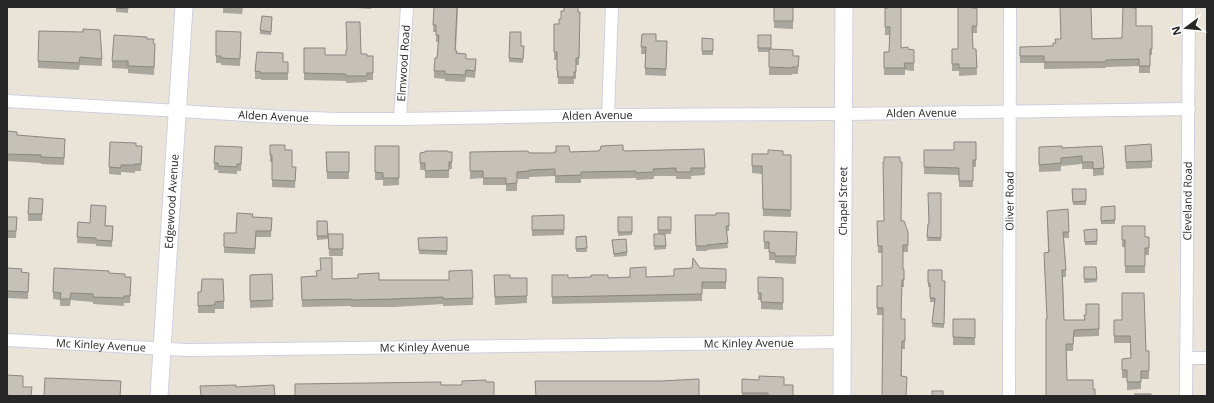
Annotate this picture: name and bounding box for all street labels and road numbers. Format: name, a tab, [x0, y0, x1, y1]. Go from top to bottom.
street label: Elmwood Road	[393, 24, 413, 102]
street label: Alden Avenue	[886, 104, 957, 120]
street label: Alden Avenue	[238, 106, 309, 125]
street label: Alden Avenue	[562, 107, 633, 123]
street label: Edgewood Avenue	[160, 154, 182, 249]
street label: Cleveland Road	[1179, 161, 1195, 241]
street label: Chapel Street	[835, 166, 850, 236]
street label: Oliver Road	[1001, 171, 1017, 231]
street label: Mc Kinley Avenue	[56, 335, 146, 355]
street label: Mc Kinley Avenue	[704, 335, 794, 351]
street label: Mc Kinley Avenue	[380, 339, 470, 355]

